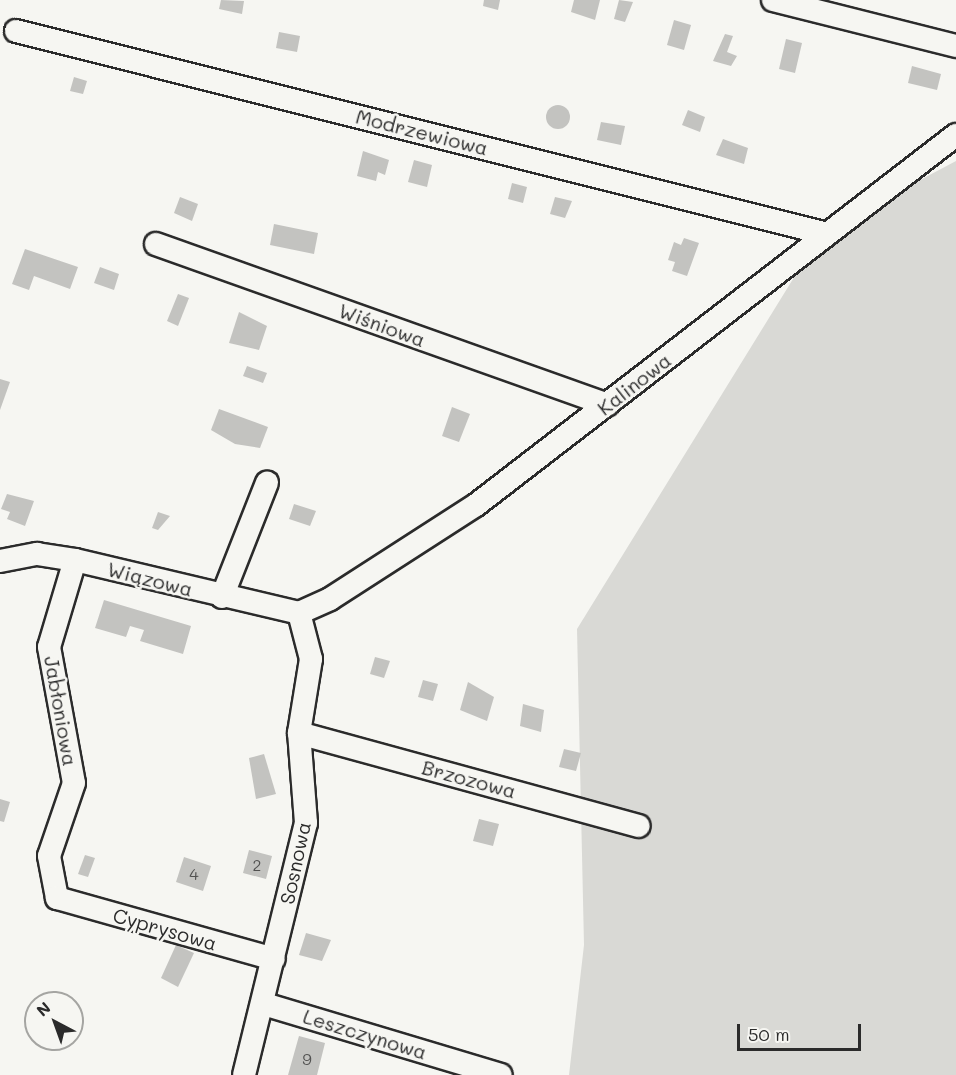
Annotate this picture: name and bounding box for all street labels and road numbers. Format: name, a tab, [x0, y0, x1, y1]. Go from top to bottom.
street label: Modrzewiowa	[353, 104, 491, 160]
street label: Wiśniowa	[335, 298, 429, 352]
street label: Kalinowa	[592, 348, 676, 420]
street label: Wiązowa	[105, 557, 195, 601]
street label: Jabłoniowa	[40, 654, 82, 768]
street label: Brzozowa	[419, 755, 519, 803]
street label: Sosnowa	[275, 820, 315, 906]
street label: Cyprysowa	[110, 903, 220, 955]
street label: Leszczynowa	[300, 1004, 430, 1064]

